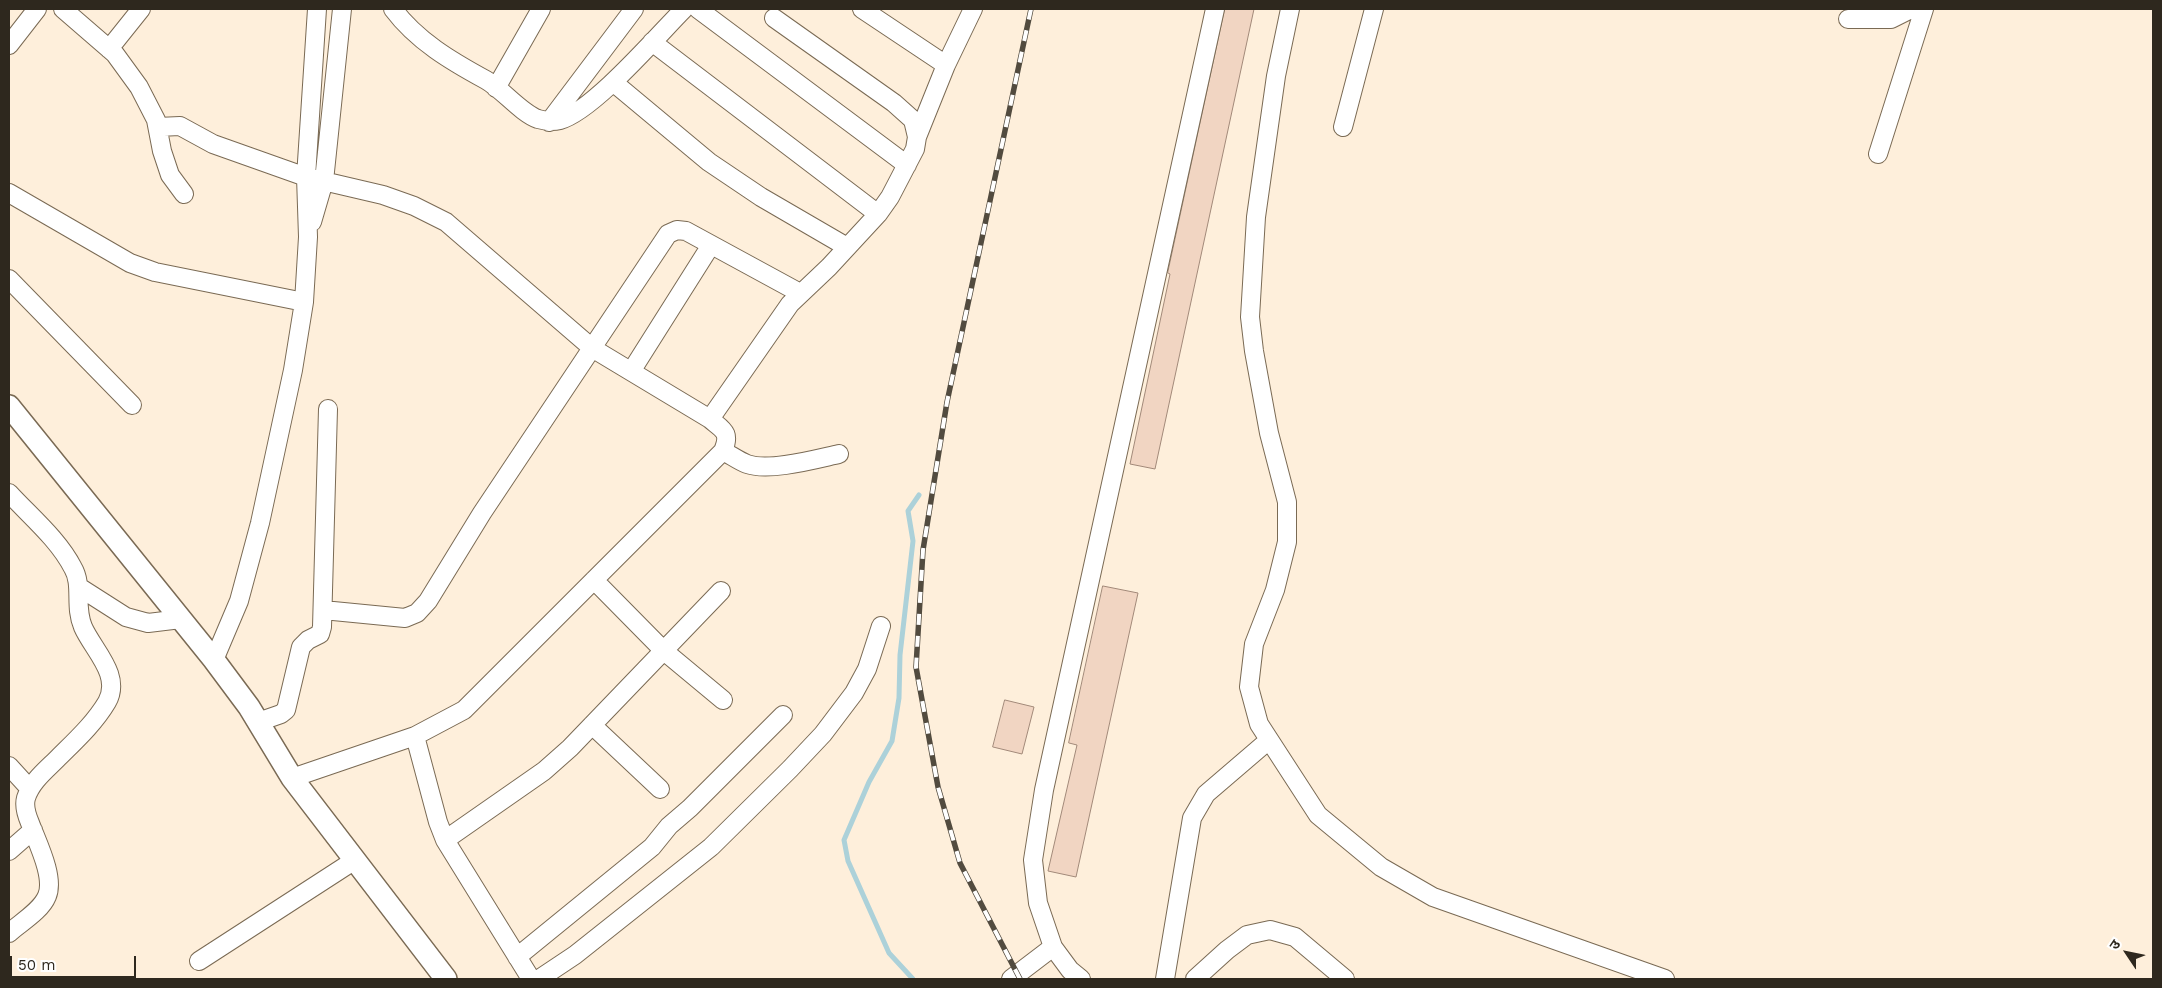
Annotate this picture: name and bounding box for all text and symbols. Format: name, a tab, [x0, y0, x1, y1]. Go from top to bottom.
north arrow	[2102, 928, 2152, 978]
text: उ	[2106, 937, 2123, 952]
scale bar	[12, 946, 139, 978]
text: 50 m	[18, 956, 55, 974]

